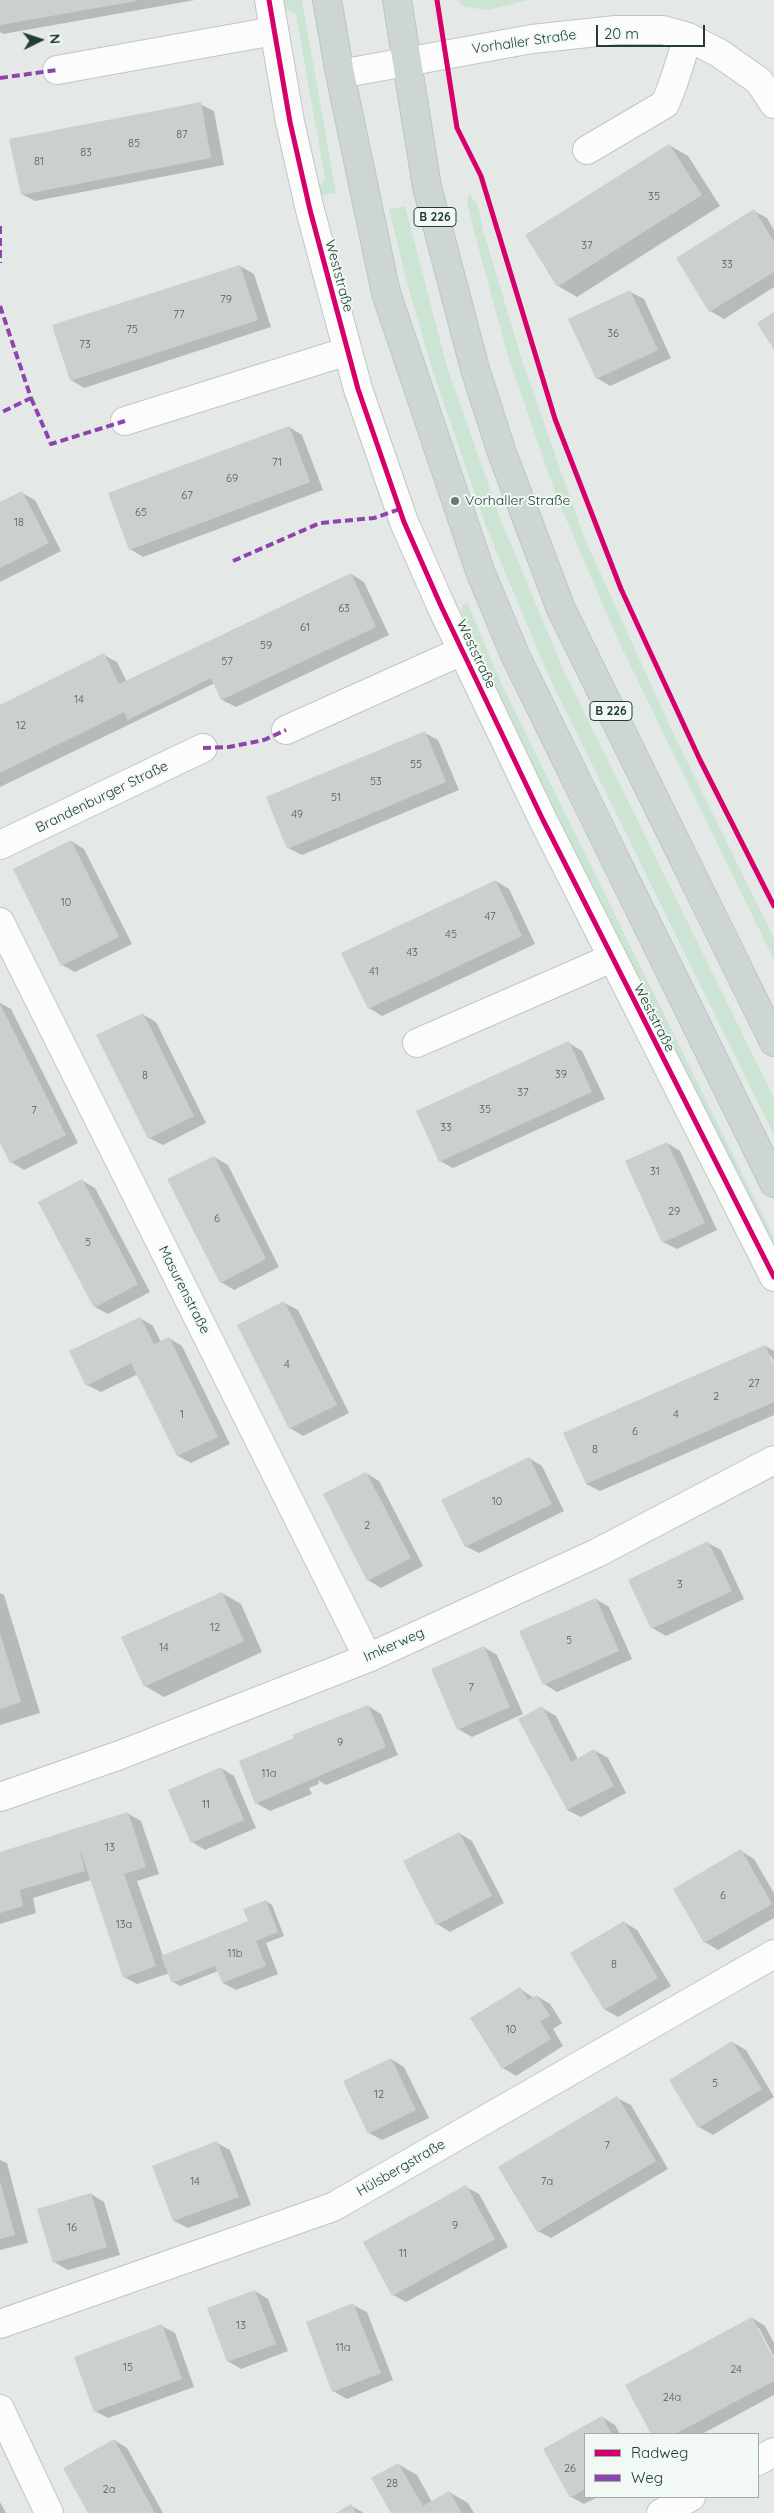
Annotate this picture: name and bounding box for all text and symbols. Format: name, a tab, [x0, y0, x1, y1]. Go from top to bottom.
north arrow	[15, 15, 65, 65]
scale bar	[599, 15, 708, 47]
text: 20 m	[604, 24, 639, 43]
street label: Vorhaller Straße	[471, 26, 577, 58]
text: N	[46, 33, 64, 45]
house number: 87	[176, 128, 188, 142]
house number: 85	[128, 137, 140, 151]
house number: 83	[80, 146, 92, 160]
house number: 81	[34, 155, 44, 169]
house number: 35	[648, 190, 660, 204]
road number: B 226	[414, 208, 456, 226]
street label: Weststraße	[321, 238, 357, 314]
house number: 37	[581, 239, 593, 253]
house number: 33	[721, 258, 733, 272]
house number: 79	[220, 293, 232, 307]
house number: 77	[173, 308, 185, 322]
house number: 75	[126, 323, 138, 337]
house number: 36	[607, 327, 619, 341]
house number: 73	[79, 338, 91, 352]
house number: 71	[272, 456, 282, 470]
house number: 69	[226, 472, 238, 486]
house number: 67	[181, 489, 193, 503]
place label: Vorhaller Straße	[465, 493, 570, 509]
marker: Vorhaller Straße	[449, 495, 461, 507]
house number: 65	[135, 506, 147, 520]
house number: 18	[14, 516, 24, 530]
house number: 63	[338, 602, 350, 616]
street label: Weststraße	[453, 617, 499, 691]
house number: 61	[300, 621, 310, 635]
house number: 59	[260, 639, 272, 653]
house number: 57	[221, 655, 233, 669]
house number: 14	[74, 693, 84, 707]
road number: B 226	[590, 701, 632, 720]
house number: 12	[16, 719, 26, 733]
street label: Brandenburger Straße	[33, 758, 171, 836]
house number: 55	[410, 758, 422, 772]
house number: 53	[370, 775, 382, 789]
house number: 51	[331, 791, 341, 805]
house number: 49	[291, 808, 303, 822]
house number: 10	[61, 896, 71, 910]
house number: 47	[484, 910, 496, 924]
house number: 45	[445, 928, 457, 942]
house number: 43	[406, 946, 418, 960]
house number: 41	[369, 965, 379, 979]
street label: Weststraße	[630, 981, 678, 1055]
house number: 39	[555, 1068, 567, 1082]
house number: 8	[142, 1069, 148, 1083]
house number: 37	[517, 1086, 529, 1100]
house number: 35	[479, 1103, 491, 1117]
house number: 7	[31, 1104, 37, 1118]
house number: 33	[440, 1121, 452, 1135]
house number: 31	[650, 1165, 660, 1179]
house number: 29	[668, 1205, 680, 1219]
house number: 6	[214, 1212, 220, 1226]
house number: 5	[85, 1236, 91, 1250]
street label: Masurenstraße	[154, 1243, 214, 1337]
house number: 4	[284, 1358, 290, 1372]
house number: 27	[748, 1377, 760, 1391]
house number: 2	[713, 1390, 719, 1404]
house number: 1	[180, 1408, 184, 1422]
house number: 4	[673, 1408, 679, 1422]
house number: 6	[632, 1425, 638, 1439]
house number: 8	[592, 1443, 598, 1457]
house number: 10	[492, 1495, 502, 1509]
house number: 2	[364, 1519, 370, 1533]
house number: 3	[677, 1578, 683, 1592]
house number: 12	[210, 1621, 220, 1635]
street label: Imkerweg	[361, 1624, 427, 1666]
house number: 5	[566, 1634, 572, 1648]
house number: 14	[159, 1641, 169, 1655]
house number: 7	[468, 1681, 474, 1695]
house number: 9	[337, 1736, 343, 1750]
house number: 11a	[262, 1767, 276, 1781]
house number: 11	[202, 1798, 210, 1812]
house number: 13	[105, 1841, 115, 1855]
house number: 6	[720, 1889, 726, 1903]
house number: 13a	[116, 1918, 132, 1932]
house number: 11b	[228, 1947, 242, 1961]
house number: 8	[611, 1958, 617, 1972]
house number: 10	[506, 2023, 516, 2037]
house number: 5	[712, 2077, 718, 2091]
house number: 12	[374, 2088, 384, 2102]
street label: Hülsbergstraße	[354, 2136, 448, 2200]
house number: 7	[604, 2139, 610, 2153]
house number: 14	[190, 2175, 200, 2189]
house number: 7a	[541, 2175, 553, 2189]
house number: 9	[452, 2219, 458, 2233]
house number: 16	[67, 2221, 77, 2235]
house number: 11	[399, 2247, 407, 2261]
house number: 13	[236, 2319, 246, 2333]
house number: 11a	[336, 2341, 350, 2355]
house number: 15	[123, 2361, 133, 2375]
house number: 24	[730, 2363, 742, 2377]
house number: 24a	[663, 2391, 681, 2405]
legend	[584, 2433, 759, 2498]
text: Radweg	[631, 2443, 688, 2462]
house number: 26	[564, 2462, 576, 2476]
text: Weg	[631, 2468, 663, 2487]
house number: 28	[386, 2477, 398, 2491]
house number: 2a	[103, 2483, 115, 2497]

